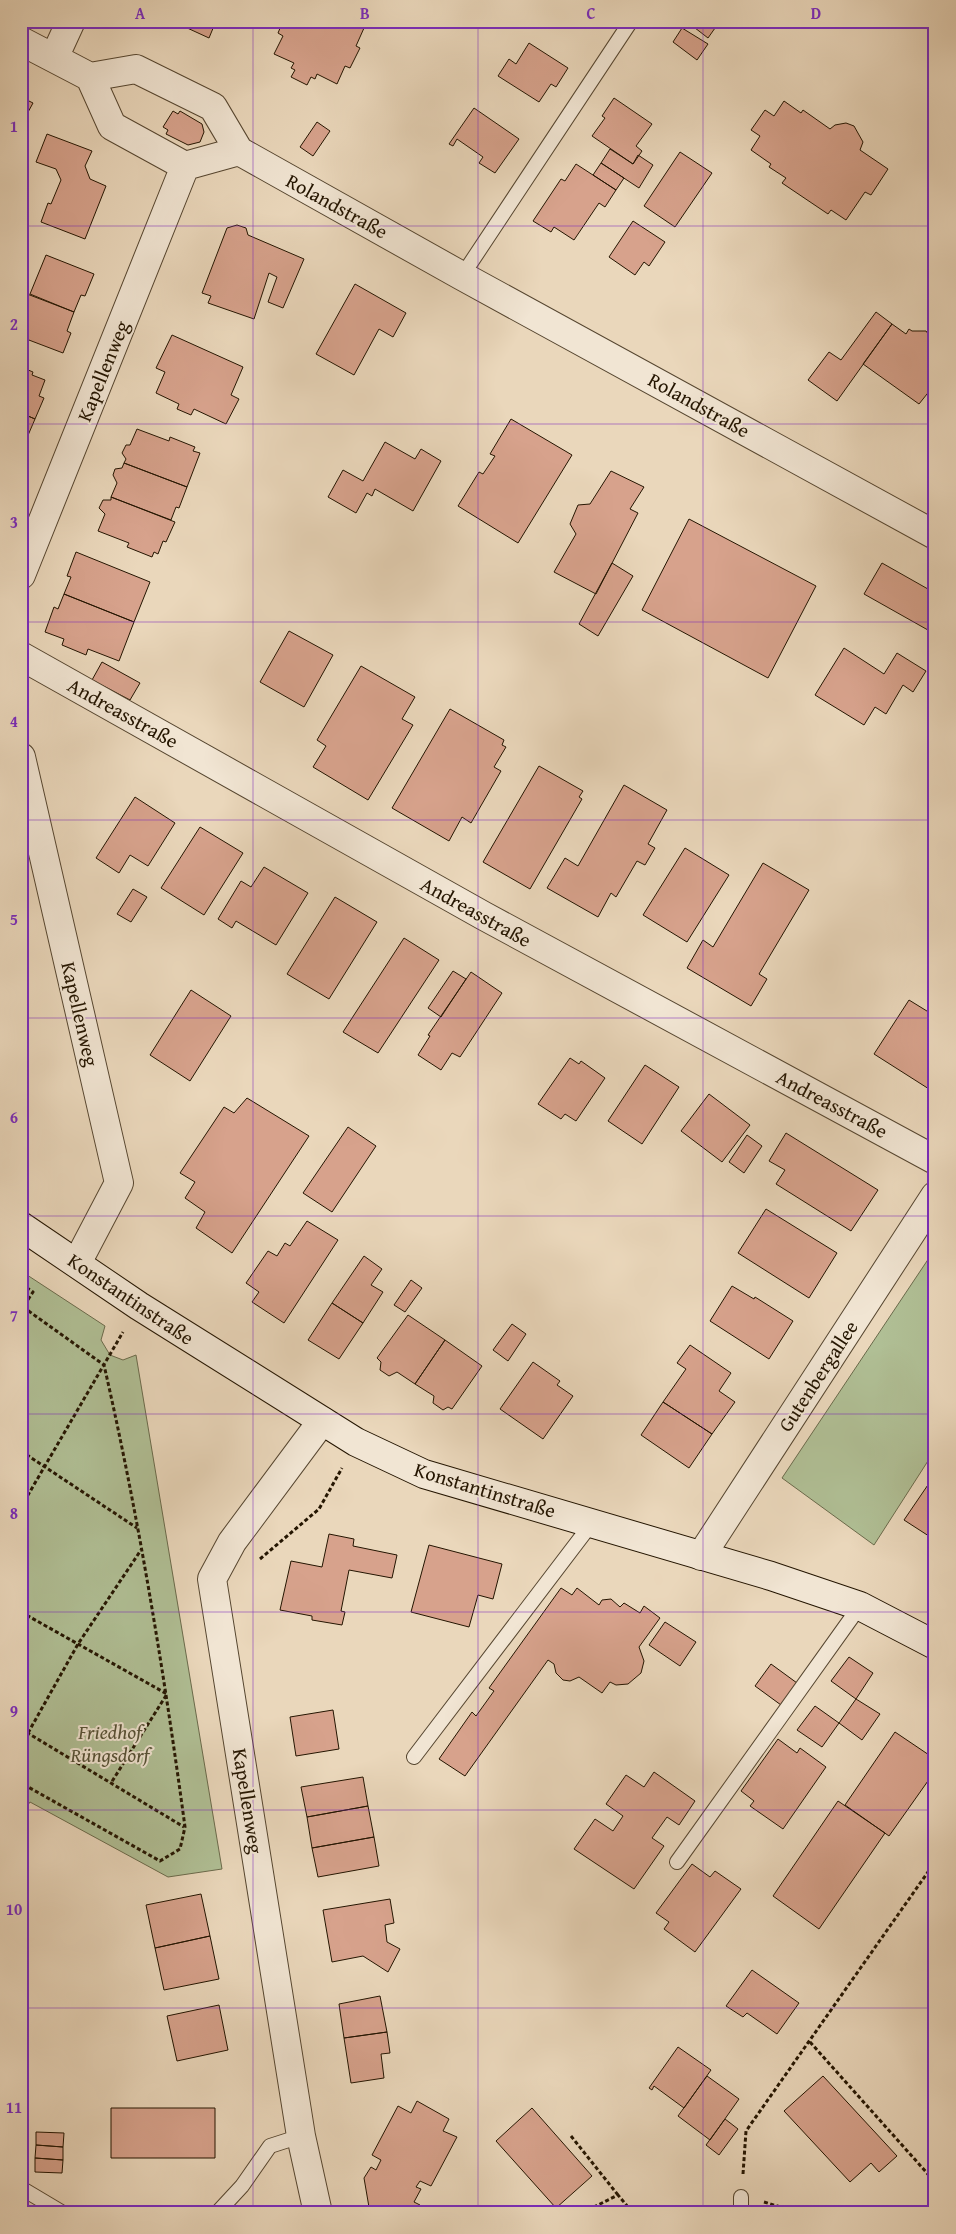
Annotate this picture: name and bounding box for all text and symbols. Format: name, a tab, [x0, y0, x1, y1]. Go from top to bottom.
text: A	[135, 1, 146, 25]
text: B	[360, 1, 370, 25]
text: C	[586, 1, 596, 25]
text: D	[811, 1, 821, 25]
text: 1	[10, 114, 18, 138]
street label: Rolandstraße	[281, 166, 393, 245]
text: 2	[10, 312, 18, 336]
street label: Kapellenweg	[69, 316, 136, 426]
street label: Rolandstraße	[643, 365, 755, 444]
text: 3	[10, 510, 18, 534]
street label: Andreasstraße	[63, 670, 184, 755]
text: 4	[10, 709, 18, 733]
street label: Andreasstraße	[416, 869, 537, 954]
text: 5	[10, 907, 18, 931]
street label: Kapellenweg	[54, 959, 107, 1069]
street label: Andreasstraße	[771, 1062, 893, 1145]
text: 6	[10, 1105, 18, 1129]
street label: Konstantinstraße	[62, 1246, 200, 1352]
text: 7	[10, 1303, 18, 1327]
street label: Gutenbergallee	[771, 1314, 865, 1437]
street label: Konstantinstraße	[411, 1454, 559, 1525]
text: 8	[10, 1501, 18, 1525]
text: 9	[10, 1699, 18, 1723]
park label: Friedhof Rüngsdorf	[70, 1717, 154, 1769]
street label: Kapellenweg	[226, 1746, 271, 1856]
text: 10	[6, 1897, 22, 1921]
text: 11	[6, 2095, 22, 2119]

